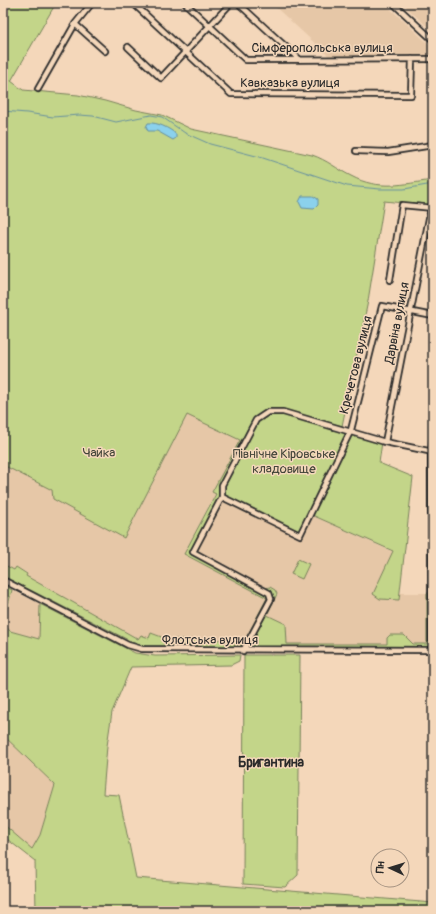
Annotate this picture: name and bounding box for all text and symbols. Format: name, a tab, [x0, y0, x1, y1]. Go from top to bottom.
street label: Сімферопольська вулиця	[251, 40, 393, 56]
street label: Кавказька вулиця	[240, 75, 340, 91]
street label: Дарвіна вулиця	[381, 281, 413, 366]
street label: Кречетова вулиця	[336, 314, 376, 416]
park label: Чайка	[83, 445, 115, 461]
park label: Північне Кіровське кладовище	[233, 446, 336, 477]
street label: Флотська вулиця	[162, 632, 258, 648]
district label: Бригантина	[238, 754, 305, 771]
north arrow	[370, 848, 410, 888]
text: Пн	[374, 860, 387, 874]

